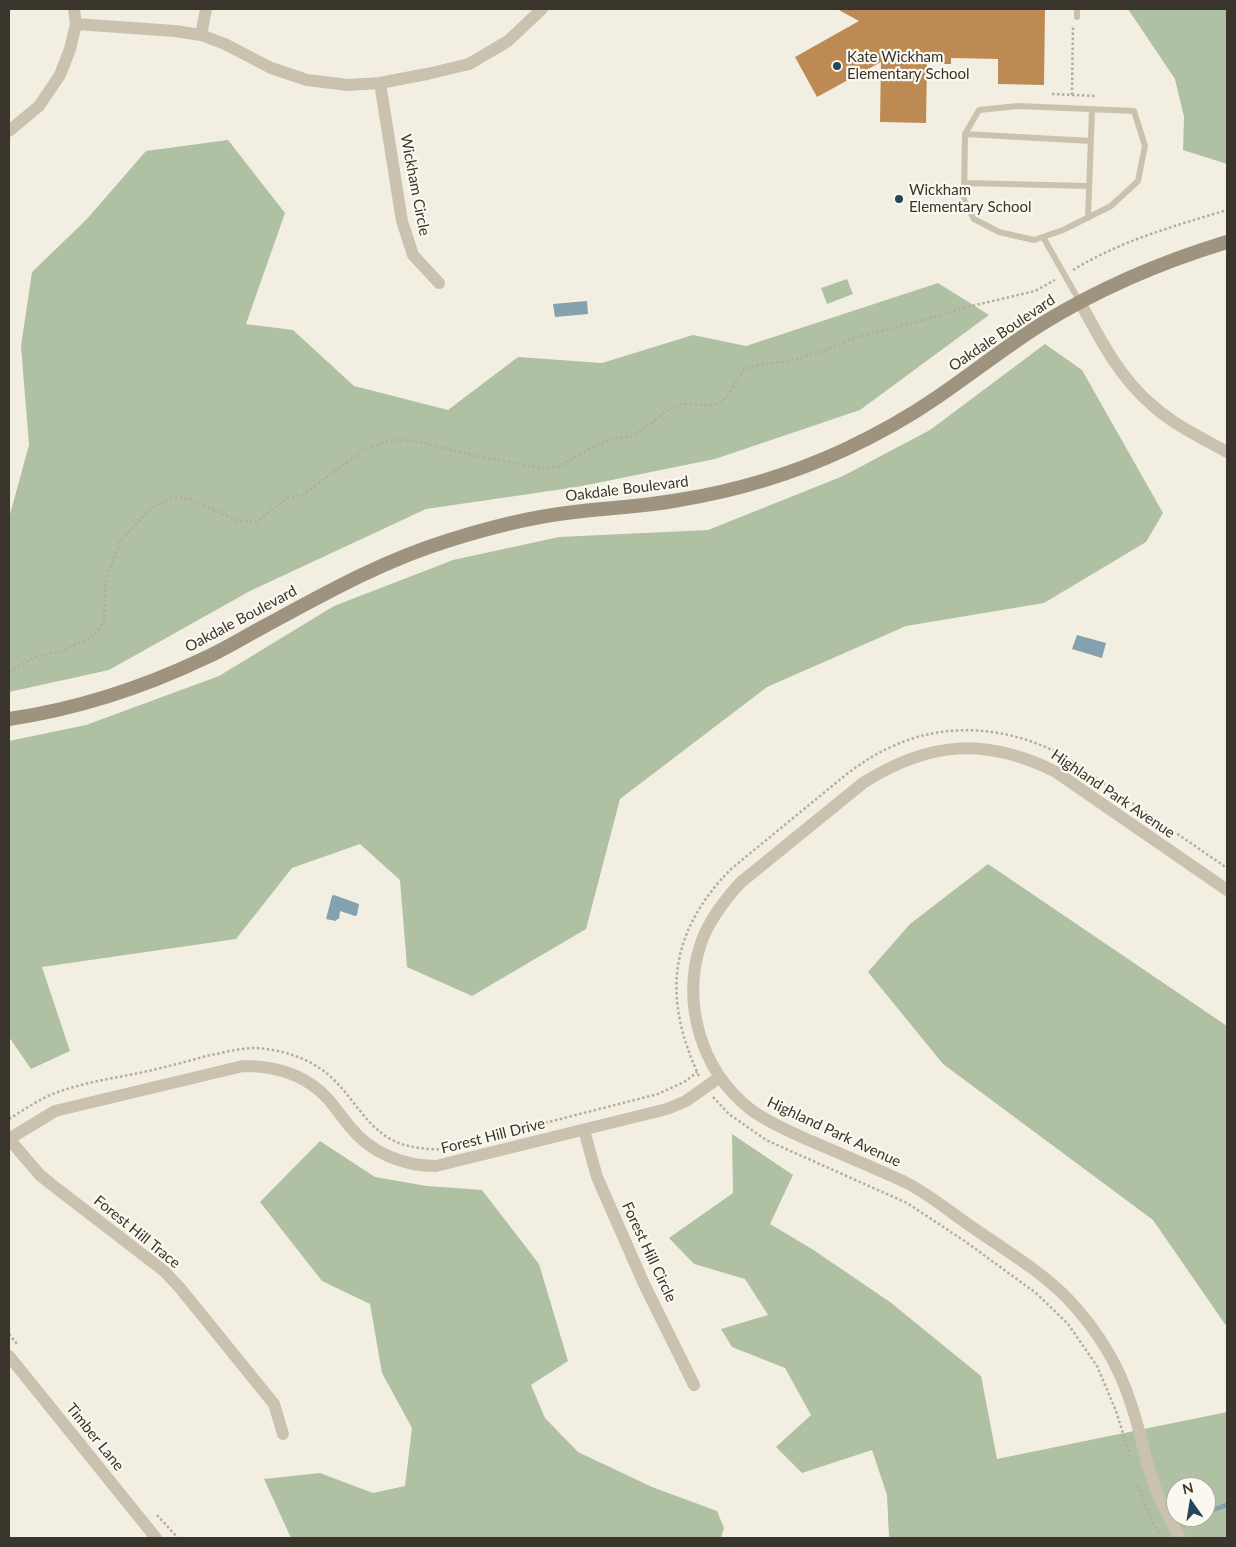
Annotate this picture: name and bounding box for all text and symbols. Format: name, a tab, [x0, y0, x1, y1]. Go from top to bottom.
place label: Kate Wickham Elementary School	[847, 48, 970, 83]
marker: Kate Wickham Elementary School	[831, 60, 843, 72]
street label: Wickham Circle	[396, 133, 434, 237]
place label: Wickham Elementary School	[909, 181, 1032, 216]
marker: Wickham Elementary School	[893, 193, 905, 205]
street label: Oakdale Boulevard	[946, 291, 1058, 375]
street label: Oakdale Boulevard	[564, 473, 690, 505]
street label: Oakdale Boulevard	[182, 582, 300, 656]
street label: Highland Park Avenue	[1048, 746, 1178, 842]
street label: Highland Park Avenue	[764, 1093, 904, 1171]
street label: Forest Hill Drive	[439, 1114, 547, 1158]
street label: Forest Hill Trace	[90, 1192, 184, 1272]
street label: Forest Hill Circle	[618, 1199, 680, 1305]
street label: Timber Lane	[62, 1400, 128, 1474]
north arrow	[1166, 1477, 1216, 1527]
text: N	[1181, 1478, 1195, 1497]

